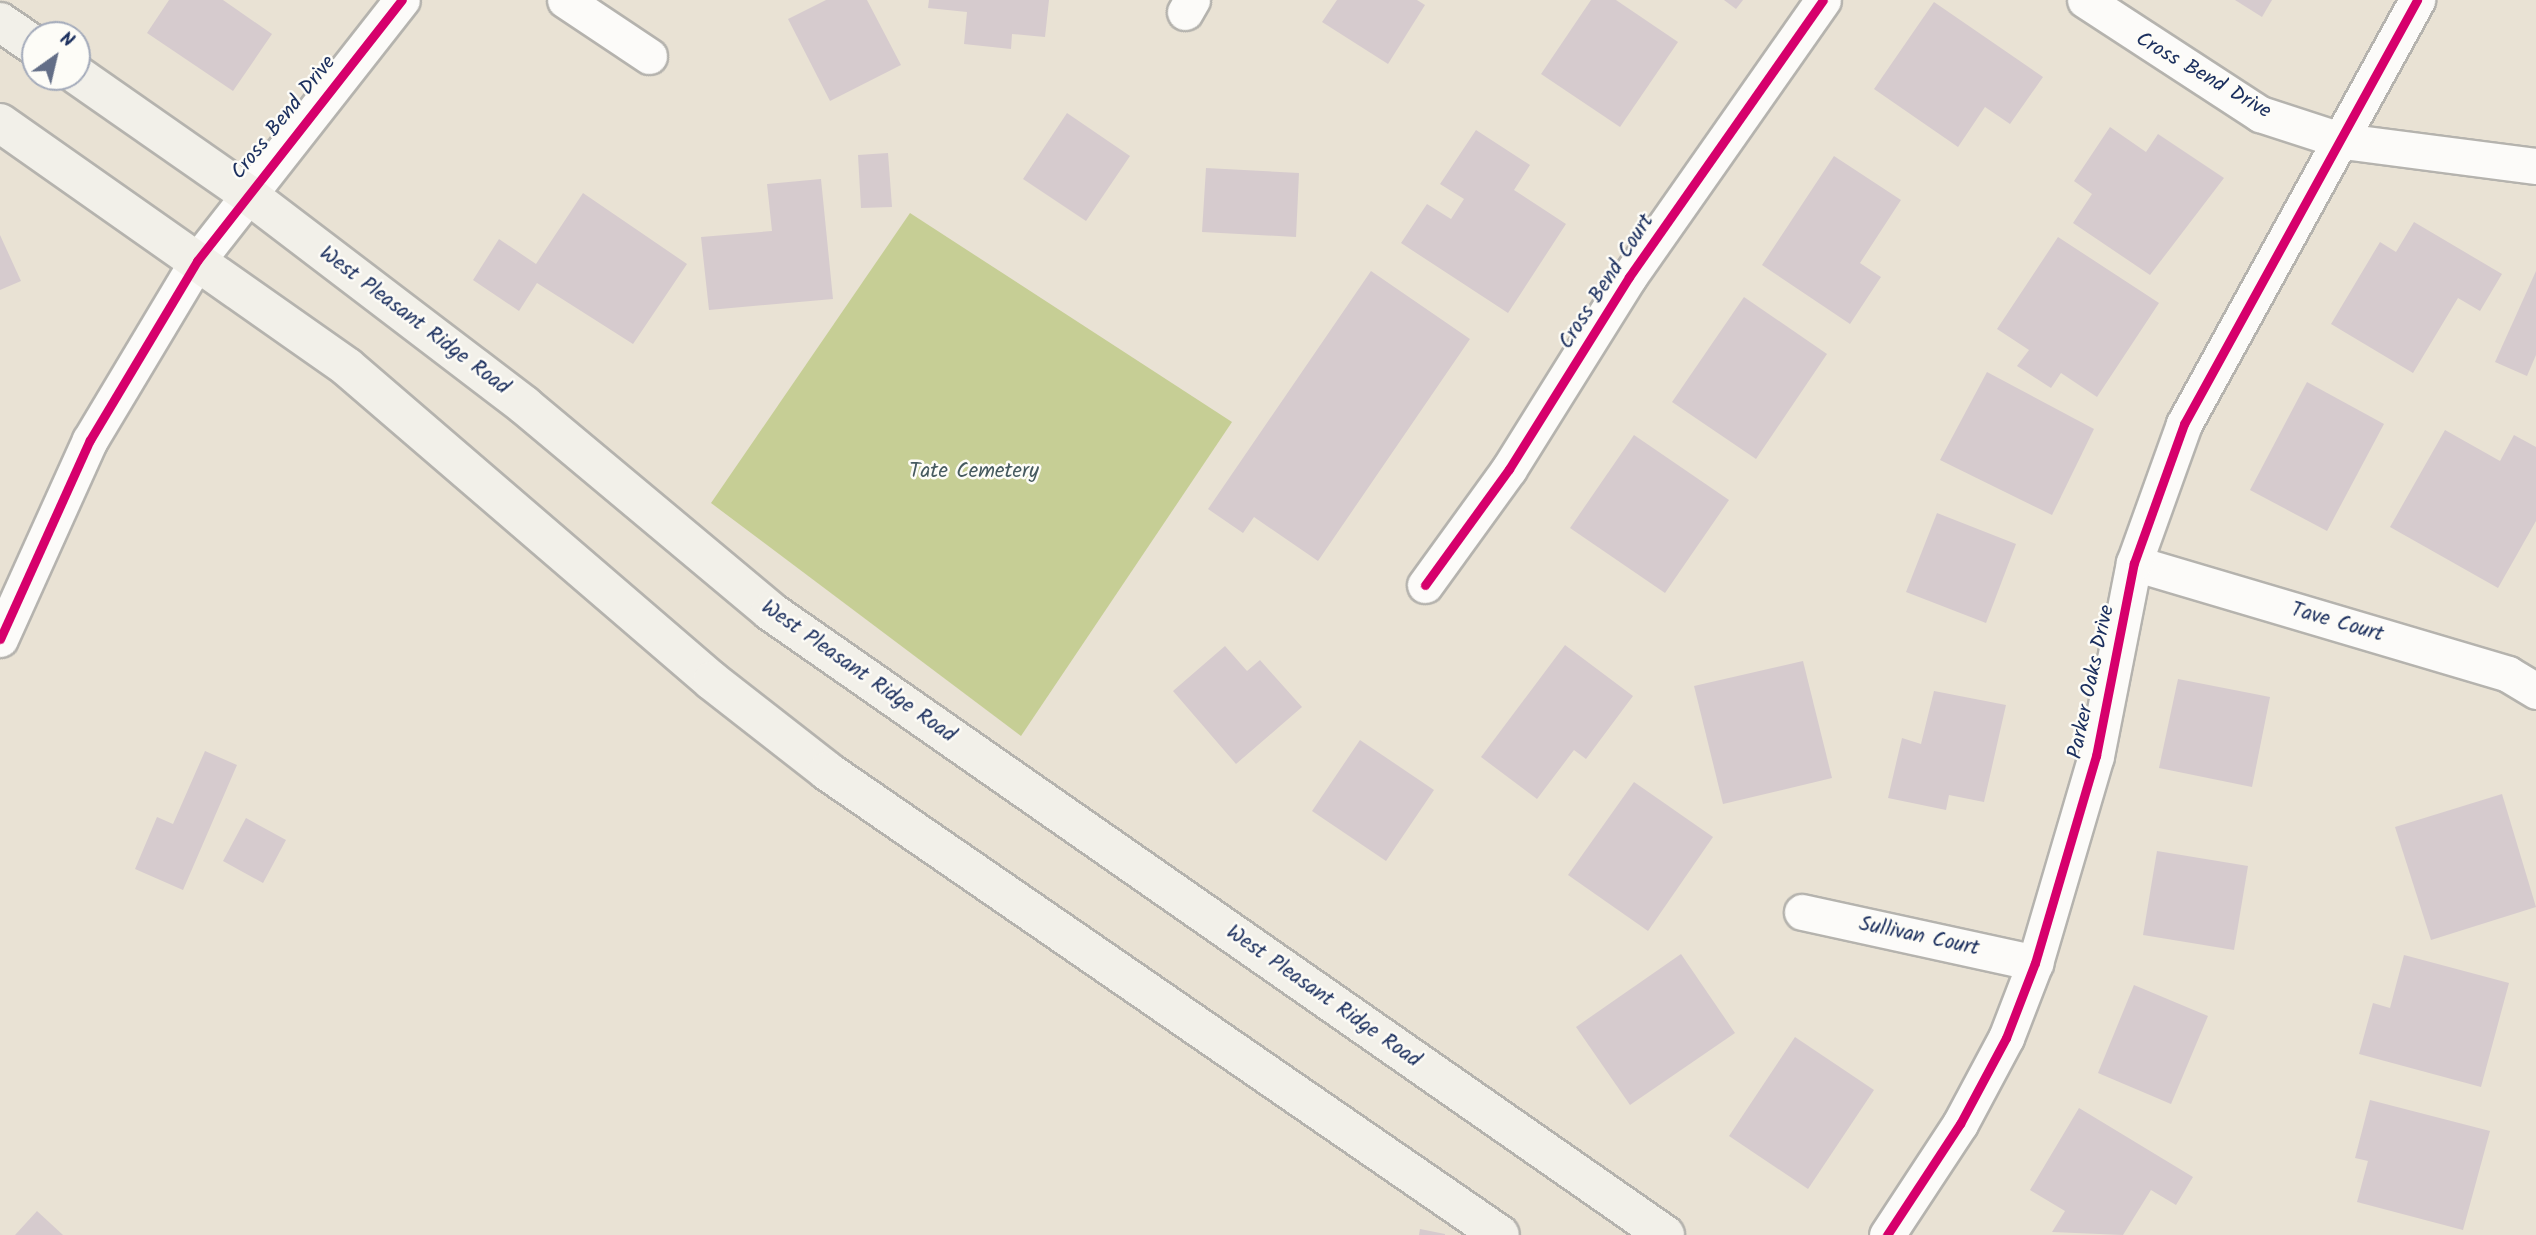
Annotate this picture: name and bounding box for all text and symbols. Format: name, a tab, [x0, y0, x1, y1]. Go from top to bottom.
north arrow	[21, 21, 91, 91]
text: N	[53, 24, 80, 56]
street label: Cross Bend Drive	[2131, 27, 2275, 125]
street label: Cross Bend Drive	[226, 51, 342, 185]
street label: Cross Bend Court	[1554, 210, 1660, 354]
street label: West Pleasant Ridge Road	[314, 241, 514, 401]
park label: Tate Cemetery	[909, 459, 1039, 485]
street label: West Pleasant Ridge Road	[756, 595, 960, 749]
street label: Tave Court	[2288, 598, 2386, 648]
street label: Parker Oaks Drive	[2063, 603, 2121, 761]
street label: Sullivan Court	[1857, 912, 1981, 962]
street label: West Pleasant Ridge Road	[1221, 920, 1425, 1074]

